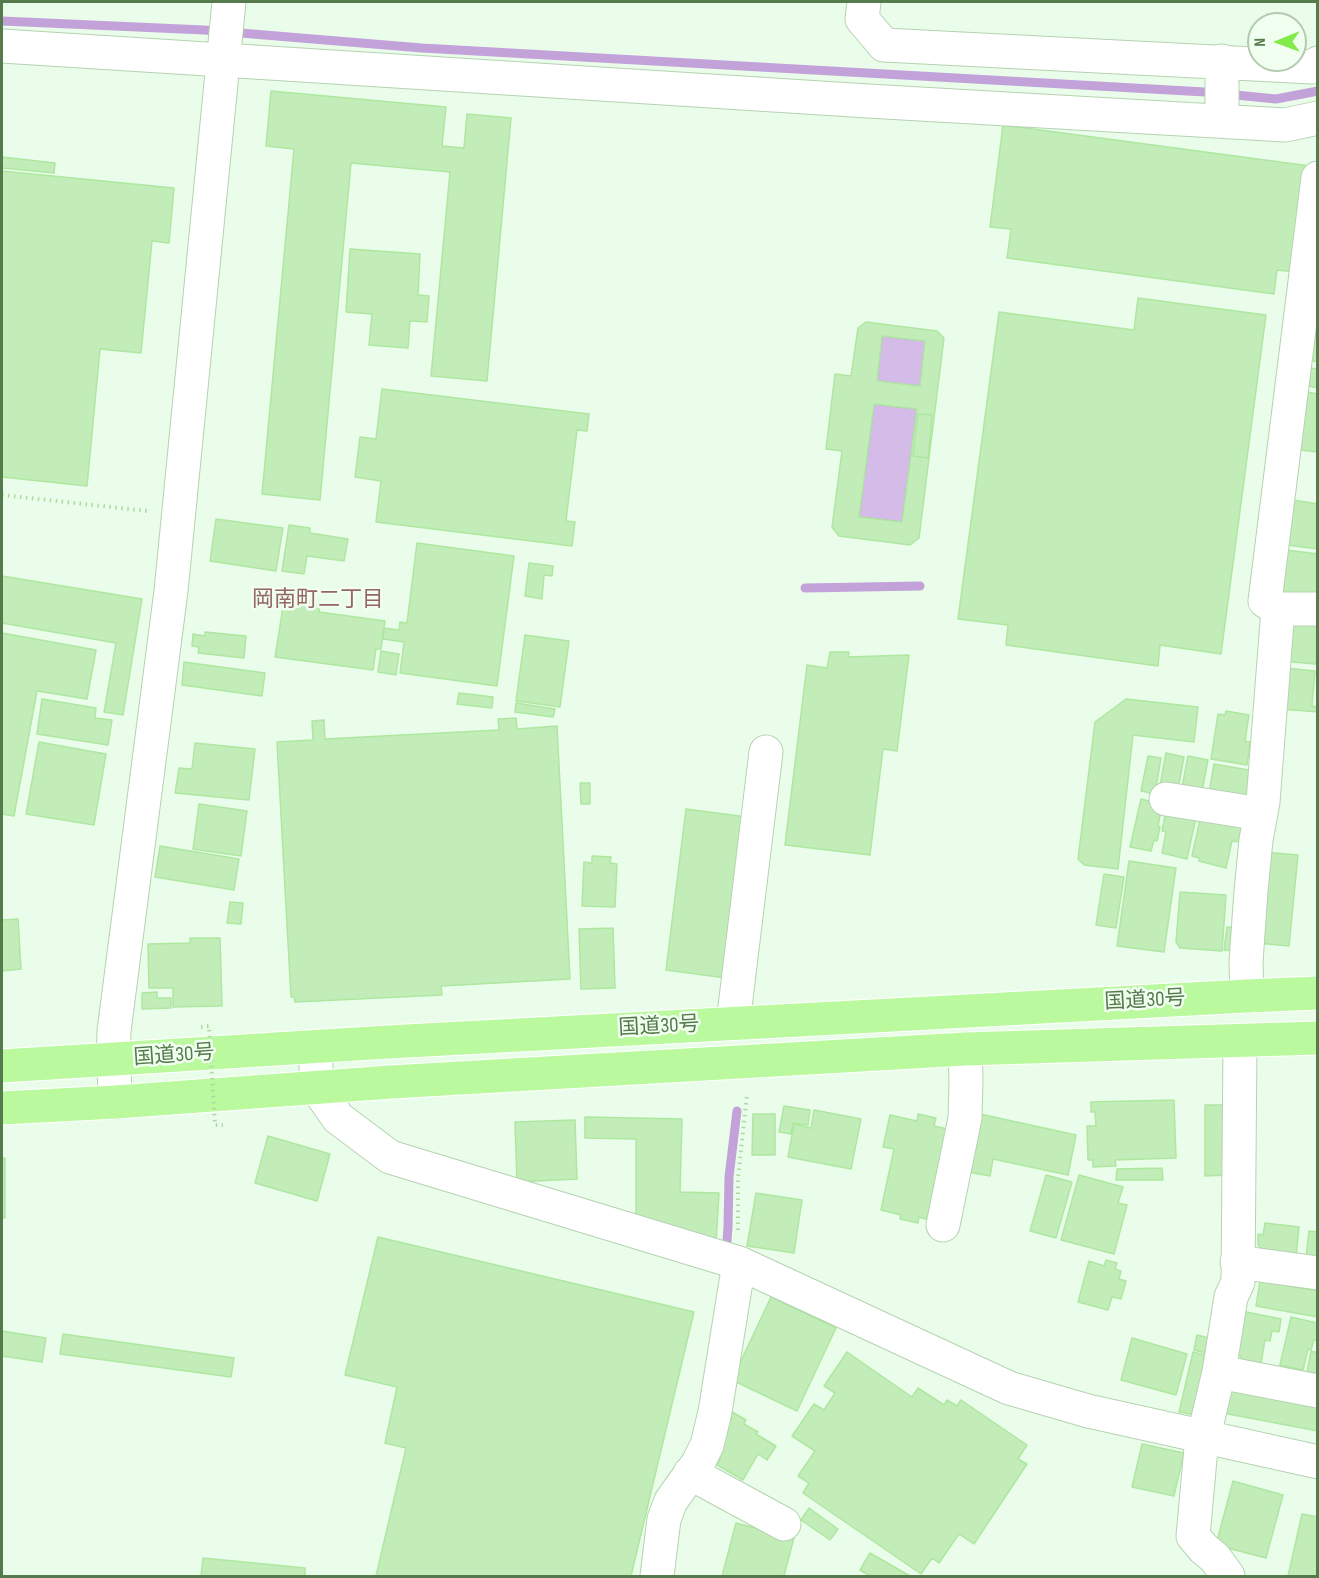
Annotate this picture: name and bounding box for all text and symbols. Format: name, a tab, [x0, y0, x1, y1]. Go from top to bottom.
north arrow	[1247, 12, 1307, 72]
text: N	[1251, 38, 1270, 47]
district label: 岡南町二丁目	[252, 587, 384, 613]
street label: 国道30号	[1104, 986, 1186, 1016]
street label: 国道30号	[618, 1012, 700, 1042]
street label: 国道30号	[133, 1041, 215, 1071]

